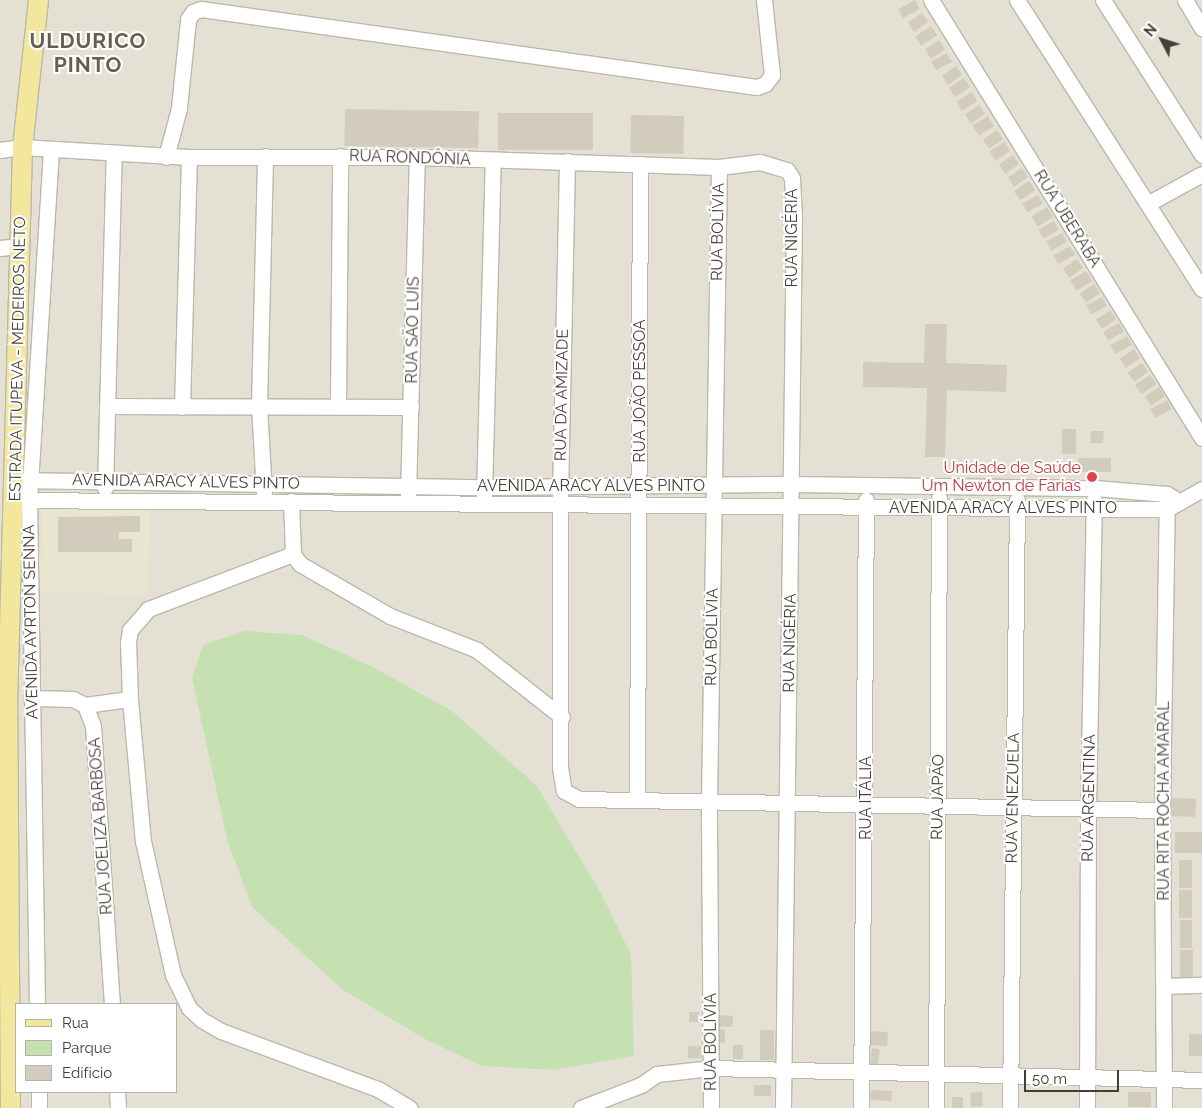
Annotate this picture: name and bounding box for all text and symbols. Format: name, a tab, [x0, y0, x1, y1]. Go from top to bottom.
north arrow	[1137, 15, 1187, 65]
text: N	[1141, 21, 1160, 40]
district label: ULDURICO PINTO	[29, 28, 147, 78]
street label: RUA RONDÔNIA	[349, 146, 471, 170]
street label: RUA UBERABA	[1029, 166, 1105, 272]
street label: RUA BOLÍVIA	[708, 183, 728, 281]
street label: RUA NIGÉRIA	[782, 188, 802, 288]
street label: ESTRADA ITUPEVA - MEDEIROS NETO	[6, 216, 30, 502]
street label: RUA SÃO LUIS	[402, 276, 424, 384]
street label: RUA JOÃO PESSOA	[630, 319, 650, 463]
street label: RUA DA AMIZADE	[551, 328, 573, 462]
place label: Unidade de Saúde Um Newton de Farias	[922, 458, 1081, 496]
street label: AVENIDA ARACY ALVES PINTO	[71, 470, 301, 494]
marker: Unidade de Saúde Um Newton de Farias	[1085, 470, 1099, 484]
street label: AVENIDA ARACY ALVES PINTO	[476, 476, 706, 496]
street label: AVENIDA ARACY ALVES PINTO	[888, 498, 1118, 518]
street label: AVENIDA AYRTON SENNA	[20, 524, 42, 720]
street label: RUA BOLÍVIA	[702, 588, 722, 686]
street label: RUA NIGÉRIA	[780, 593, 800, 693]
street label: RUA RITA ROCHA AMARAL	[1154, 700, 1174, 902]
street label: RUA VENEZUELA	[1002, 732, 1024, 864]
street label: RUA ARGENTINA	[1078, 734, 1100, 862]
street label: RUA JOELIZA BARBOSA	[85, 736, 117, 916]
street label: RUA JAPÃO	[928, 753, 948, 841]
street label: RUA ITÁLIA	[856, 756, 876, 840]
street label: RUA BOLÍVIA	[701, 993, 721, 1091]
legend	[15, 1003, 178, 1093]
text: Rua	[62, 1014, 89, 1032]
text: Parque	[62, 1039, 111, 1057]
scale bar	[1027, 1060, 1122, 1092]
text: Edifício	[62, 1064, 112, 1082]
text: 50 m	[1032, 1070, 1067, 1088]

